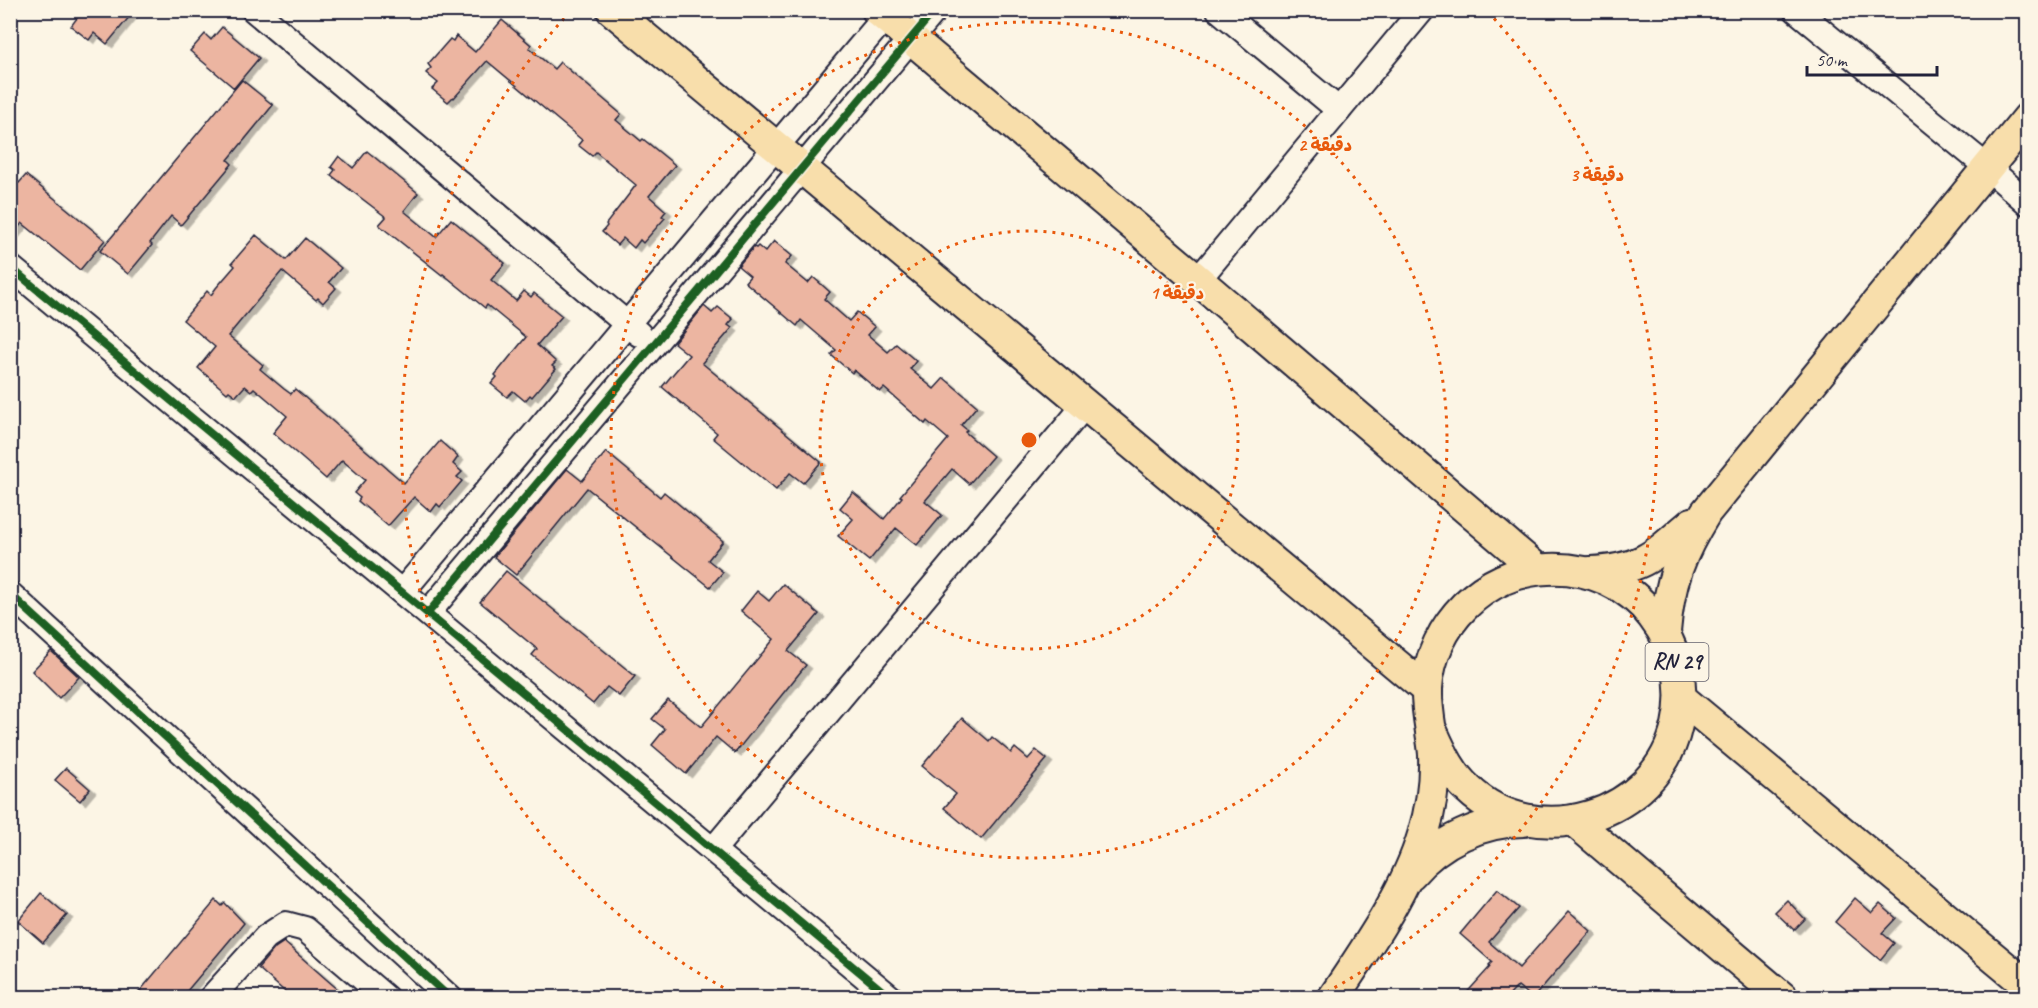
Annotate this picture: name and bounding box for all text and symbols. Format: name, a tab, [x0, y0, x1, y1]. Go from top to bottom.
scale bar	[1807, 39, 1938, 77]
text: 50 m	[1816, 49, 1849, 71]
text: 2 دقيقة	[1298, 134, 1352, 156]
text: 3 دقيقة	[1570, 164, 1624, 186]
text: 1 دقيقة	[1150, 282, 1204, 304]
centre of rings	[1019, 430, 1039, 450]
road number: RN 29	[1646, 643, 1708, 681]

